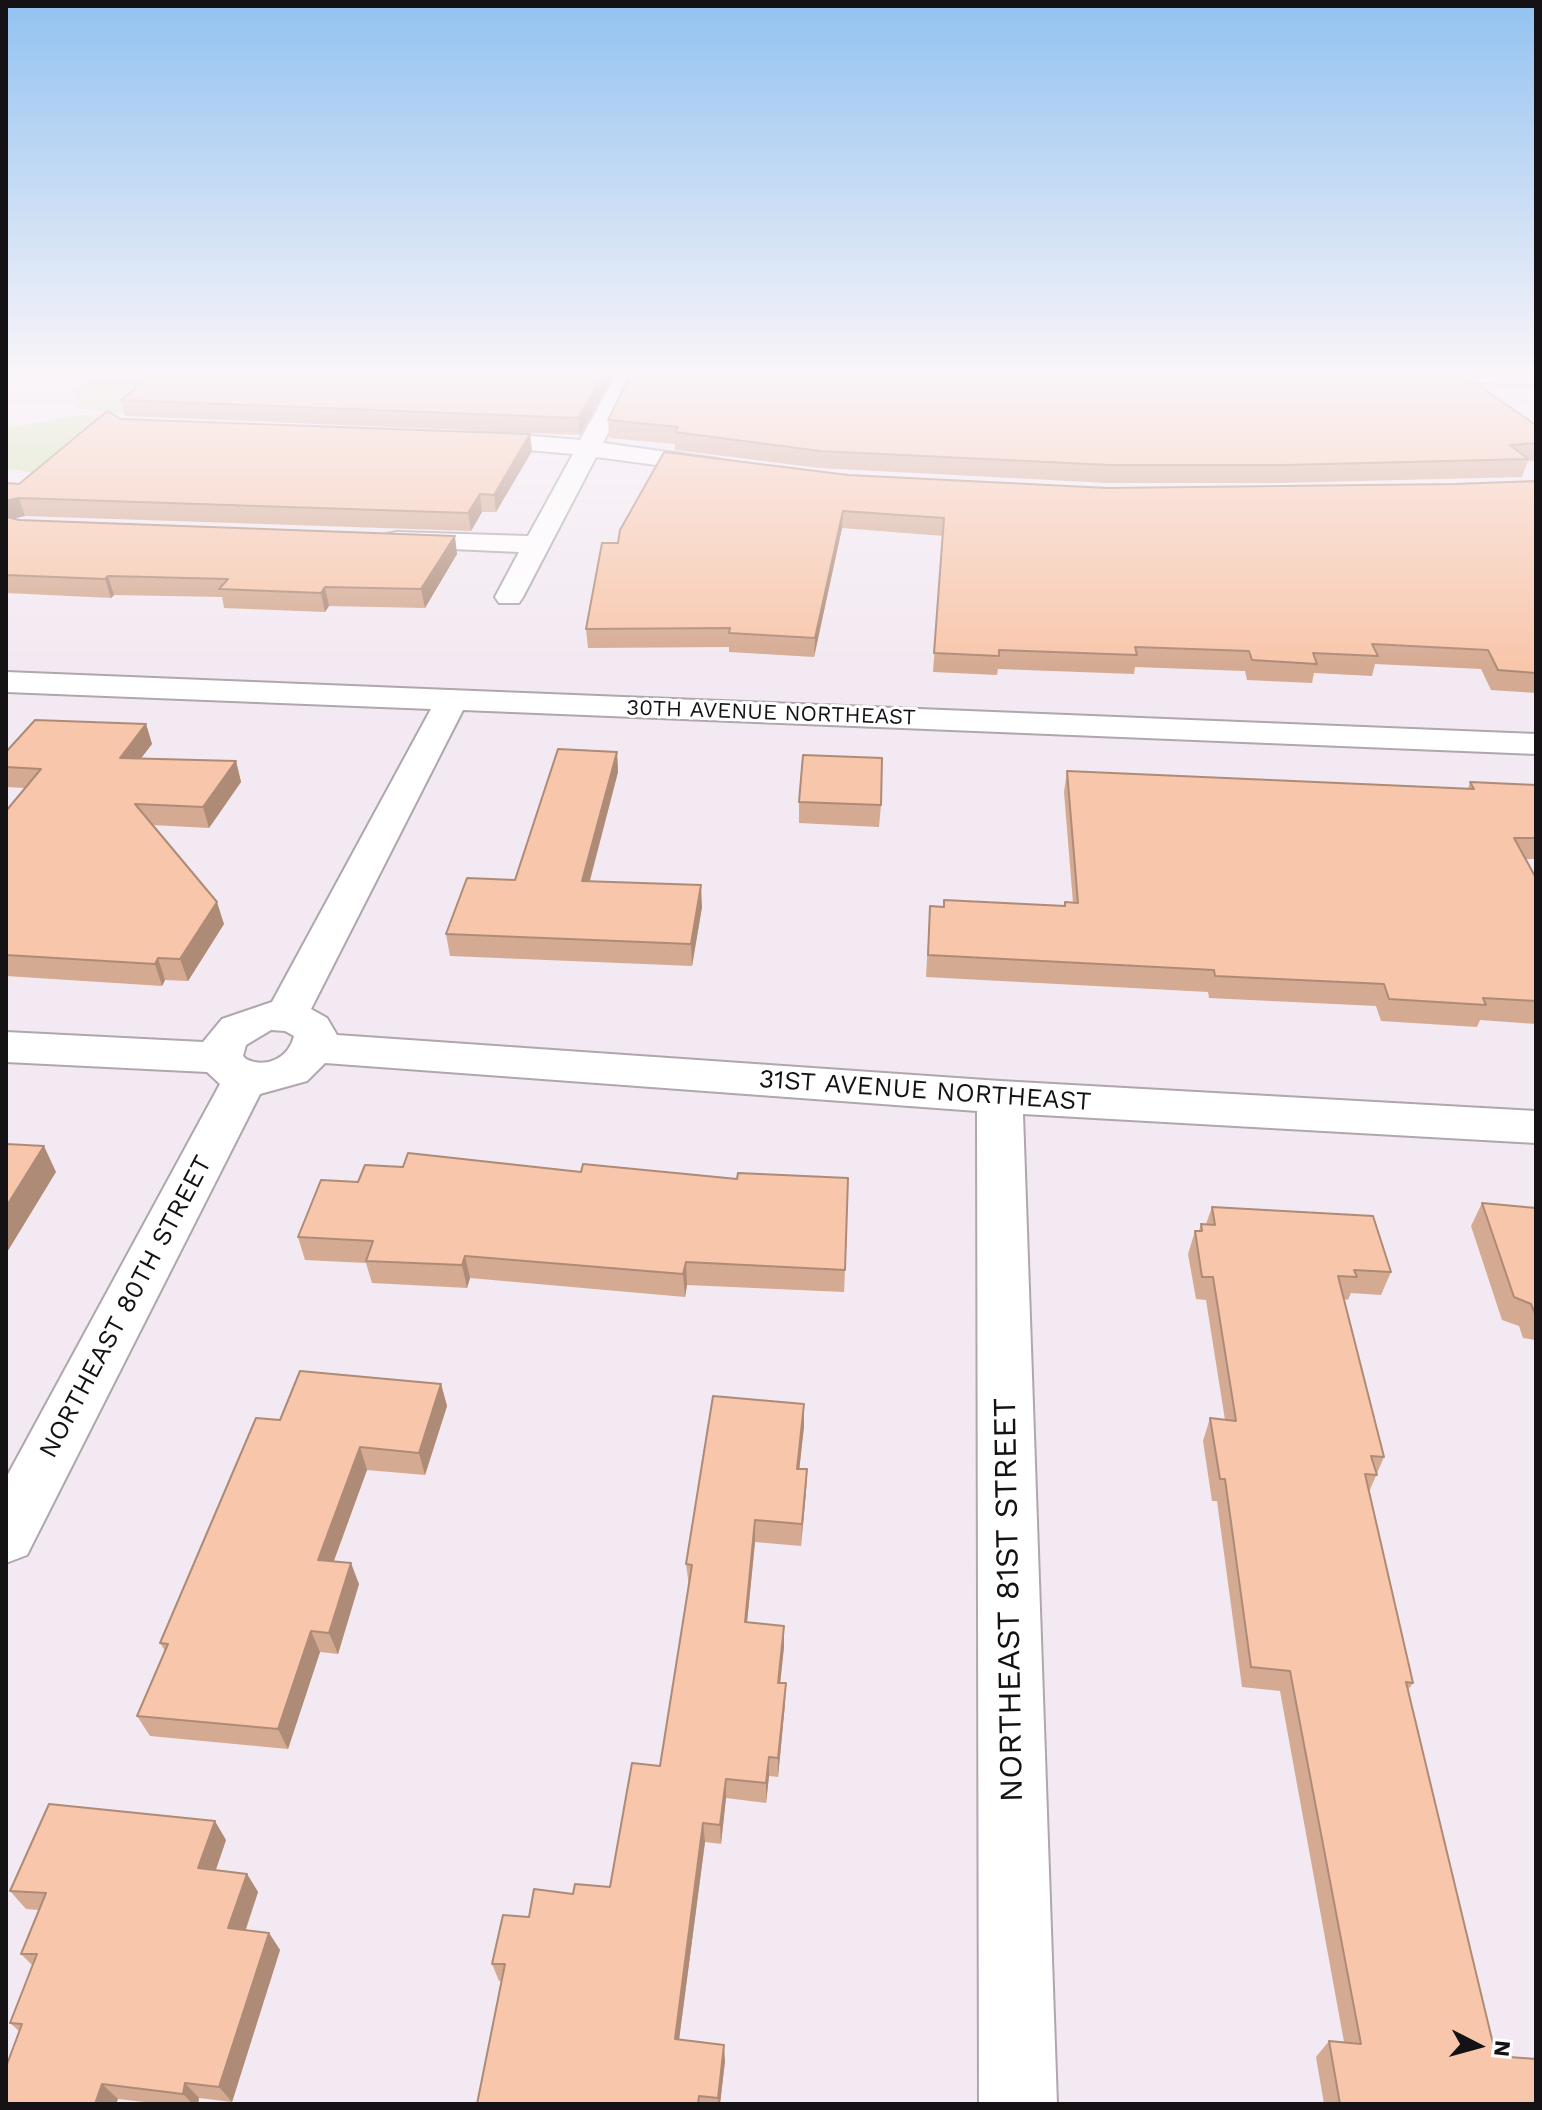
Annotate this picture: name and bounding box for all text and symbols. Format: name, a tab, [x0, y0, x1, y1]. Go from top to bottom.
street label: 30TH AVENUE NORTHEAST	[626, 695, 916, 731]
street label: 31ST AVENUE NORTHEAST	[758, 1064, 1092, 1118]
street label: NORTHEAST 80TH STREET	[33, 1151, 219, 1463]
street label: NORTHEAST 81ST STREET	[986, 1398, 1032, 1802]
north arrow	[1438, 2006, 1518, 2086]
text: N	[1489, 2039, 1516, 2058]

